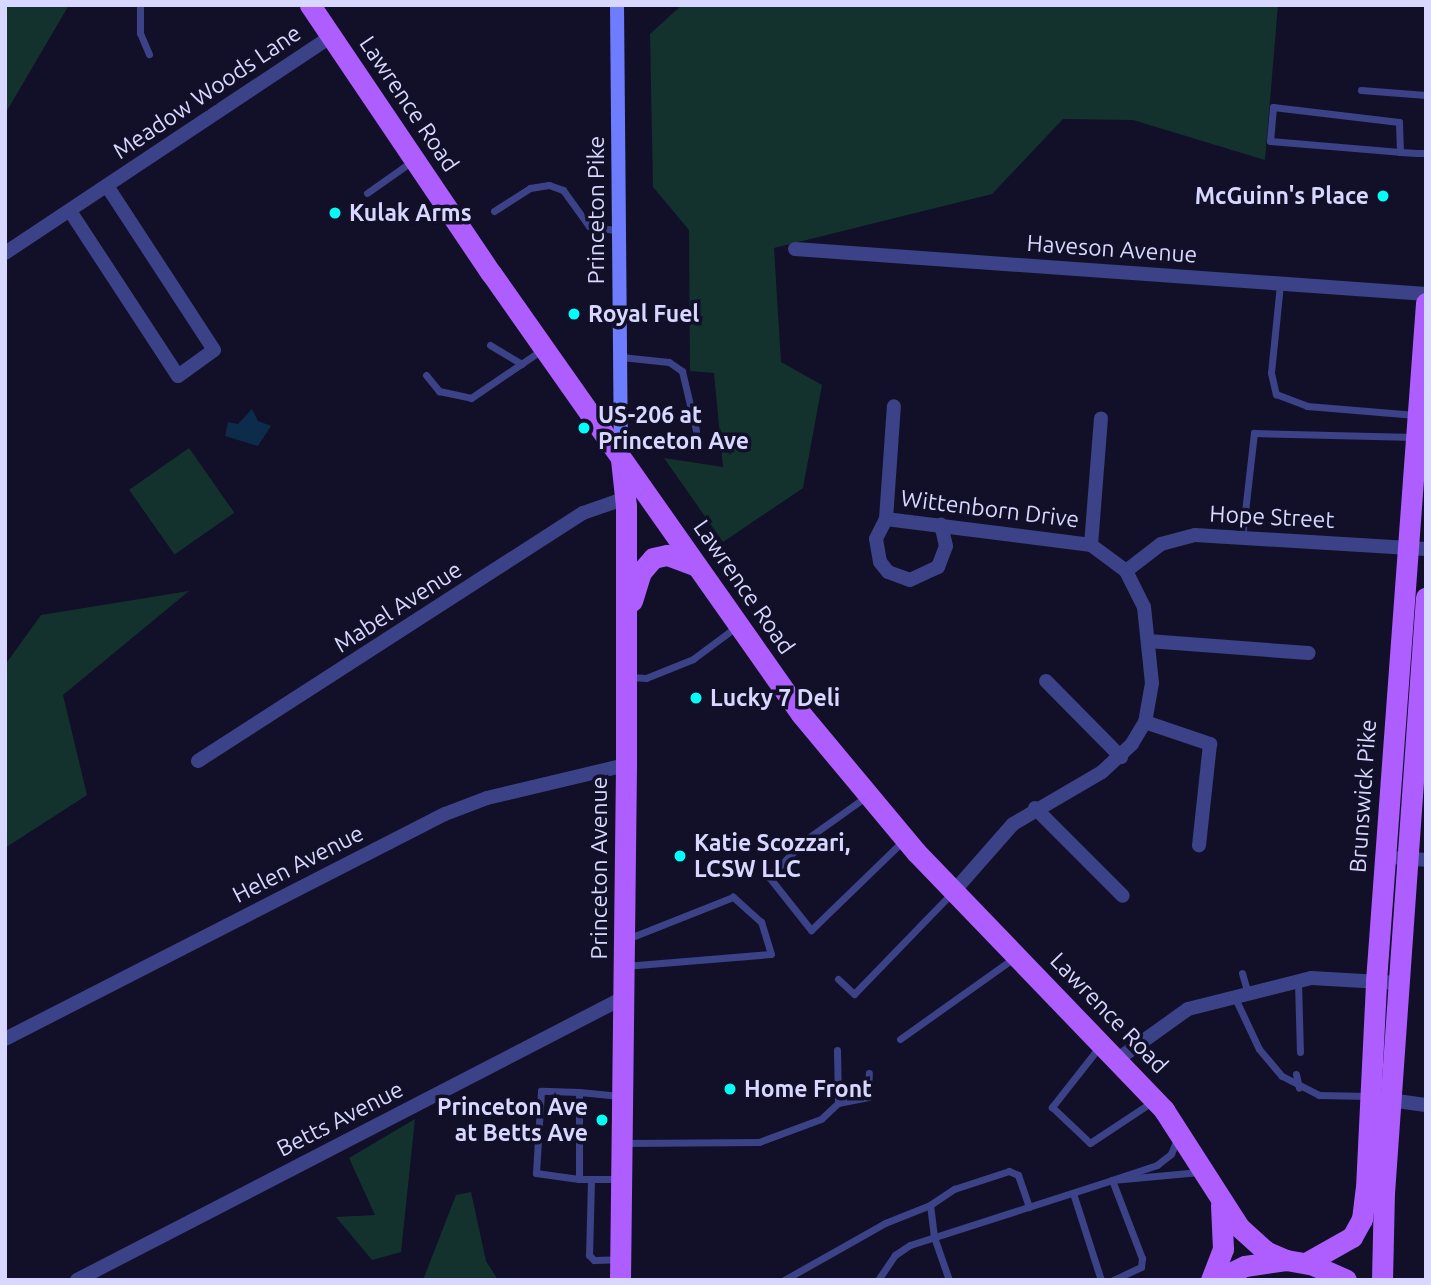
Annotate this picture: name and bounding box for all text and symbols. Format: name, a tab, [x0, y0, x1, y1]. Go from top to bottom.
street label: Meadow Woods Lane	[108, 19, 306, 165]
street label: Lawrence Road	[354, 31, 464, 177]
street label: Princeton Pike	[582, 136, 610, 284]
place label: McGuinn's Place	[1195, 182, 1369, 210]
marker: McGuinn's Place	[1375, 188, 1391, 204]
place label: Kulak Arms	[349, 199, 472, 227]
marker: Kulak Arms	[327, 205, 343, 221]
street label: Haveson Avenue	[1026, 229, 1198, 269]
place label: Royal Fuel	[588, 300, 699, 328]
marker: Royal Fuel	[566, 306, 582, 322]
place label: US-206 at Princeton Ave	[598, 401, 749, 455]
marker: US-206 at Princeton Ave	[576, 420, 592, 436]
street label: Wittenborn Drive	[899, 484, 1081, 534]
street label: Hope Street	[1209, 500, 1335, 534]
street label: Lawrence Road	[688, 515, 800, 659]
street label: Mabel Avenue	[329, 555, 467, 659]
place label: Lucky 7 Deli	[710, 684, 840, 712]
marker: Lucky 7 Deli	[688, 690, 704, 706]
street label: Brunswick Pike	[1344, 718, 1382, 874]
street label: Princeton Avenue	[585, 777, 613, 959]
street label: Helen Avenue	[228, 819, 368, 909]
place label: Katie Scozzari, LCSW LLC	[694, 829, 850, 883]
marker: Katie Scozzari, LCSW LLC	[672, 848, 688, 864]
street label: Lawrence Road	[1044, 947, 1174, 1079]
street label: Betts Avenue	[272, 1075, 408, 1163]
place label: Home Front	[744, 1075, 872, 1103]
marker: Home Front	[722, 1081, 738, 1097]
place label: Princeton Ave at Betts Ave	[437, 1093, 588, 1147]
marker: Princeton Ave at Betts Ave	[594, 1112, 610, 1128]

